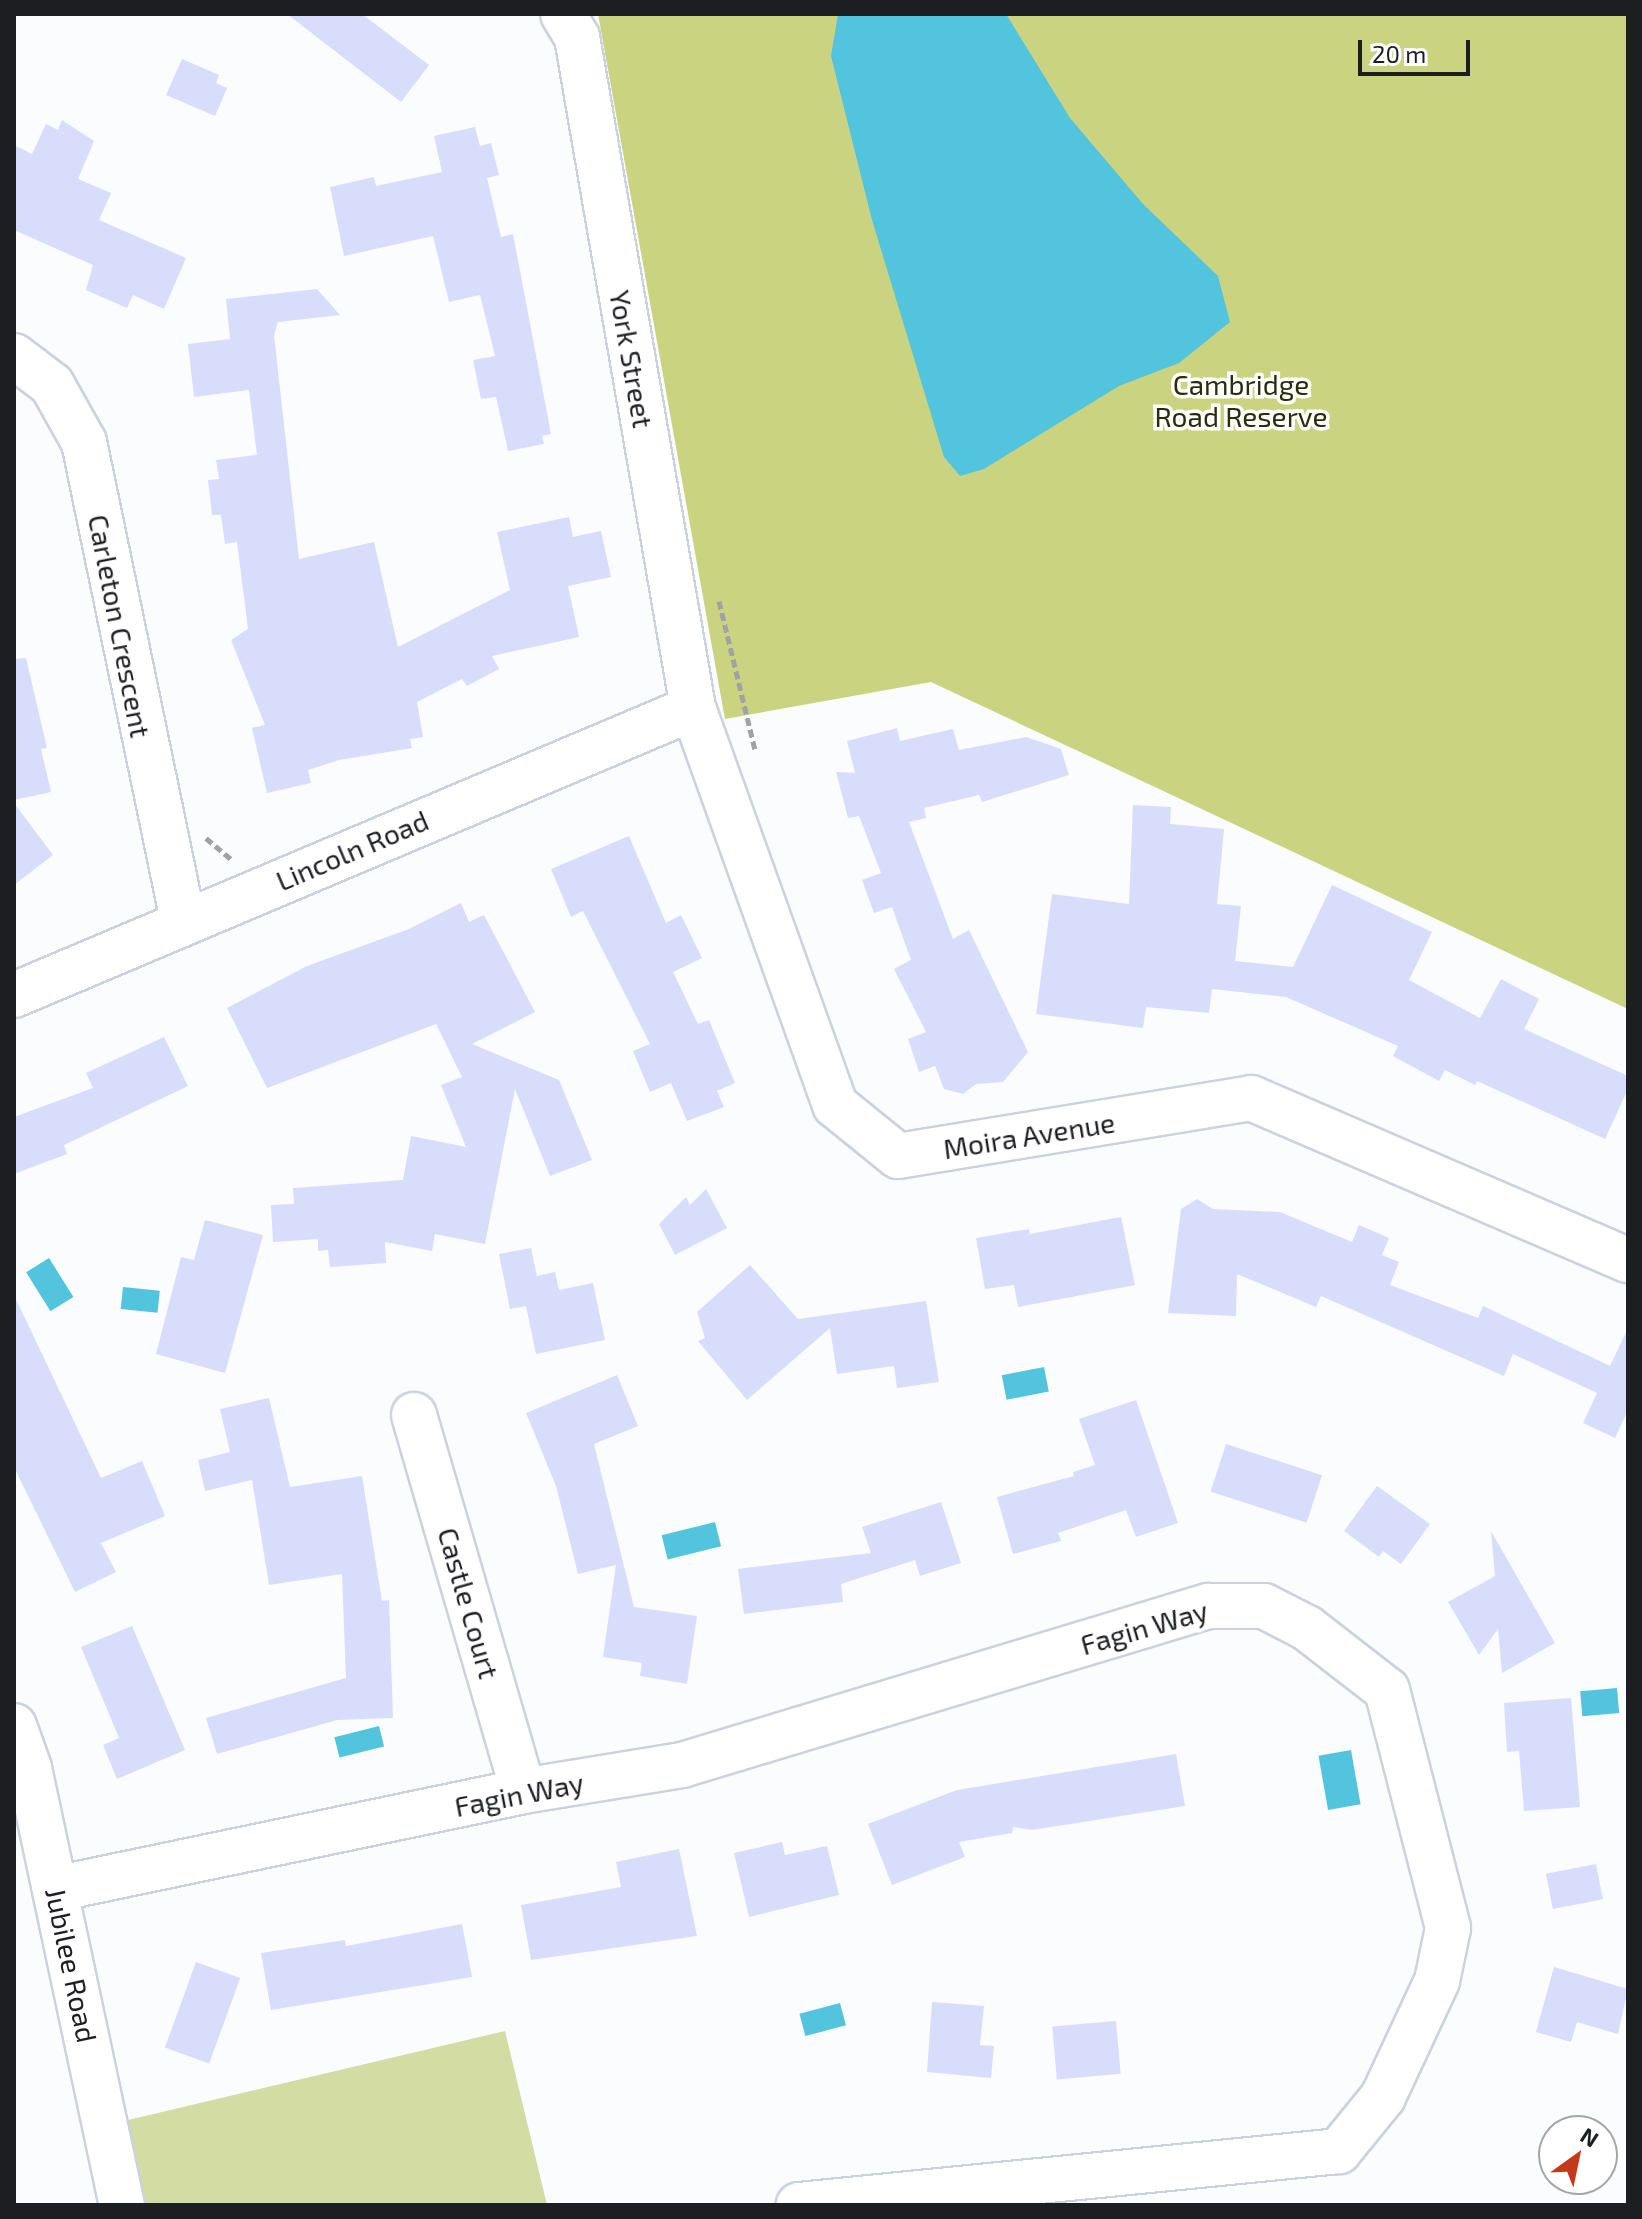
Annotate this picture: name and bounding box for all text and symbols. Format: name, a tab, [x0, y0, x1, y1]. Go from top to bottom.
scale bar	[1362, 24, 1474, 74]
text: 20 m	[1372, 39, 1426, 68]
street label: York Street	[603, 287, 661, 431]
park label: Cambridge Road Reserve	[1154, 367, 1328, 433]
street label: Carleton Crescent	[82, 512, 158, 740]
street label: Lincoln Road	[271, 803, 433, 897]
street label: Moira Avenue	[940, 1105, 1118, 1165]
street label: Castle Court	[431, 1524, 507, 1682]
street label: Fagin Way	[1076, 1593, 1212, 1661]
street label: Fagin Way	[451, 1765, 587, 1823]
street label: Jubilee Road	[39, 1884, 105, 2046]
north arrow	[1538, 2115, 1618, 2195]
text: N	[1576, 2121, 1604, 2152]

